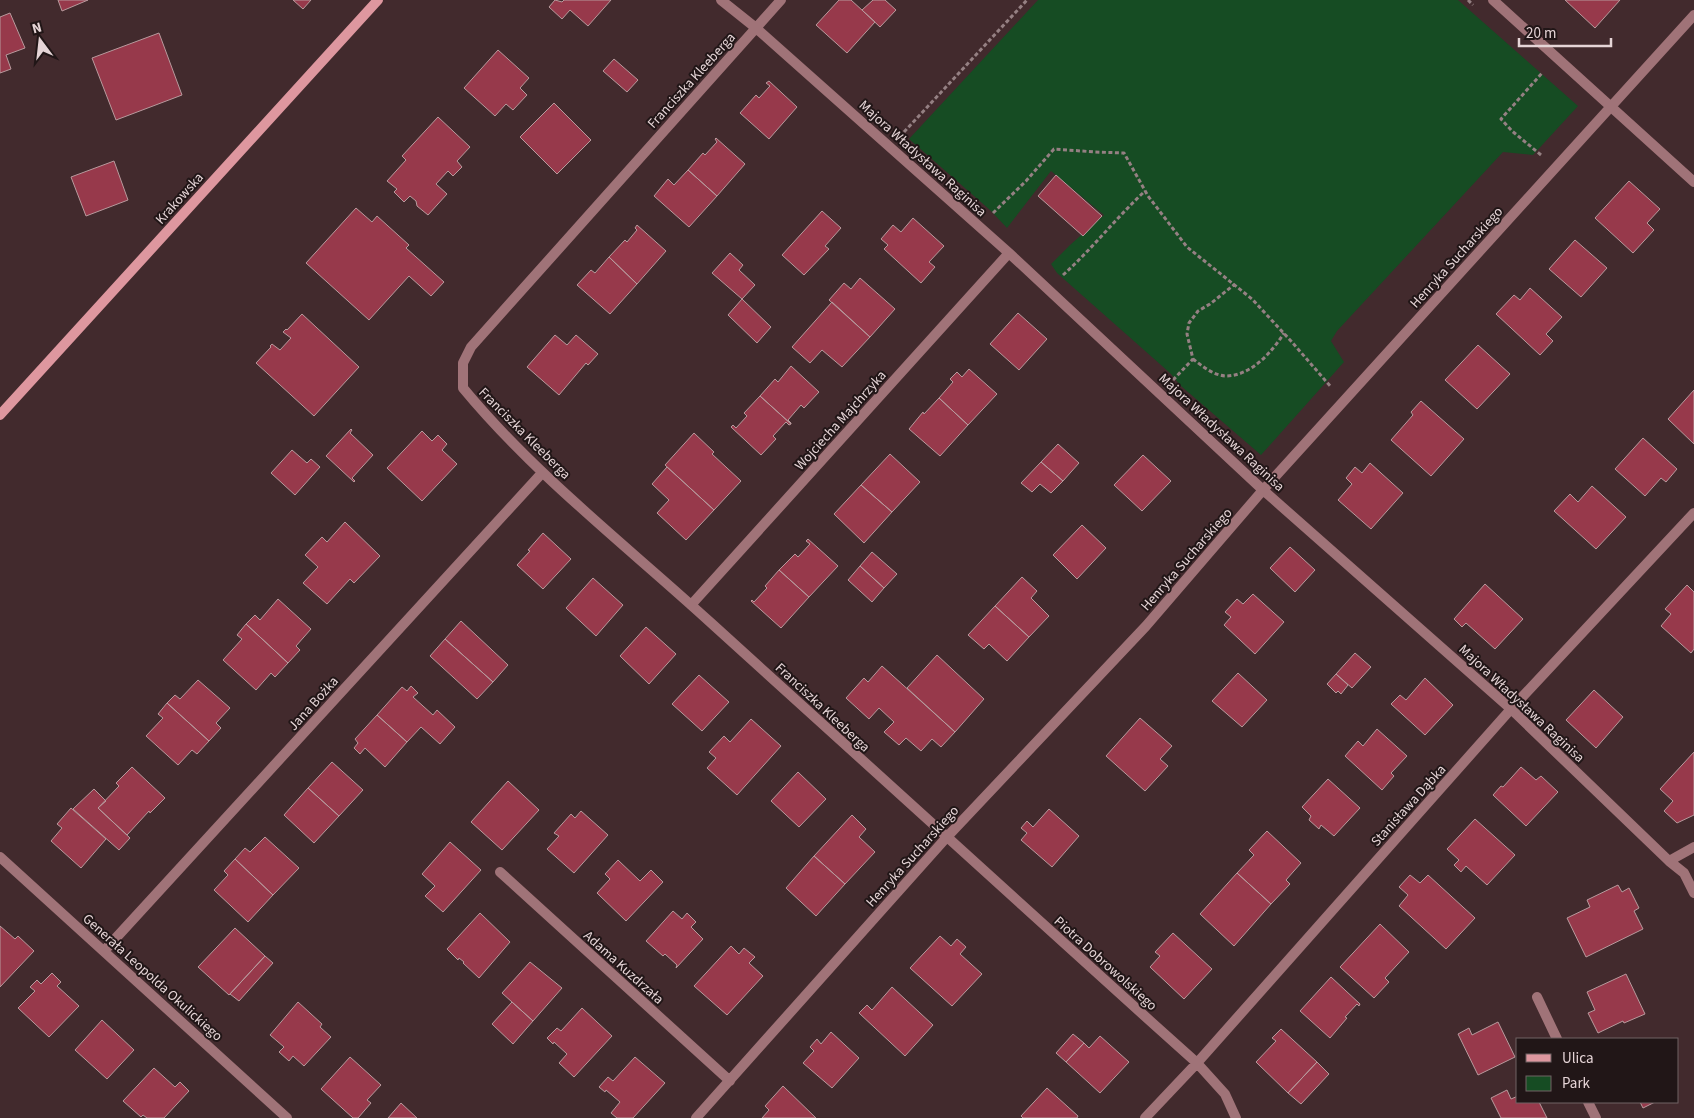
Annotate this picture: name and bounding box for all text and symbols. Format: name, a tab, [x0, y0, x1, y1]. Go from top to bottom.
north arrow	[15, 15, 65, 65]
scale bar	[1519, 15, 1612, 47]
text: N	[30, 18, 44, 39]
text: 20 m	[1526, 23, 1556, 44]
street label: Franciszka Kleeberga	[643, 28, 740, 133]
street label: Majora Władysława Raginisa	[854, 96, 991, 222]
street label: Krakowska	[151, 168, 208, 229]
street label: Henryka Sucharskiego	[1406, 202, 1508, 313]
street label: Wojciecha Majchrzyka	[790, 366, 891, 475]
street label: Majora Władysława Raginisa	[1154, 369, 1289, 497]
street label: Franciszka Kleeberga	[474, 383, 575, 484]
street label: Henryka Sucharskiego	[1136, 504, 1237, 615]
street label: Majora Władysława Raginisa	[1454, 640, 1589, 768]
street label: Franciszka Kleeberga	[771, 658, 874, 757]
street label: Jana Bożka	[284, 672, 344, 735]
street label: Stanisława Dąbka	[1367, 760, 1451, 851]
street label: Henryka Sucharskiego	[862, 801, 964, 912]
street label: Generała Leopolda Okulickiego	[78, 909, 227, 1046]
street label: Piotra Dobrowolskiego	[1049, 912, 1161, 1016]
street label: Adama Kuzdrzała	[579, 926, 668, 1009]
legend	[1516, 1038, 1679, 1103]
text: Ulica	[1562, 1048, 1593, 1069]
text: Park	[1562, 1073, 1591, 1094]

